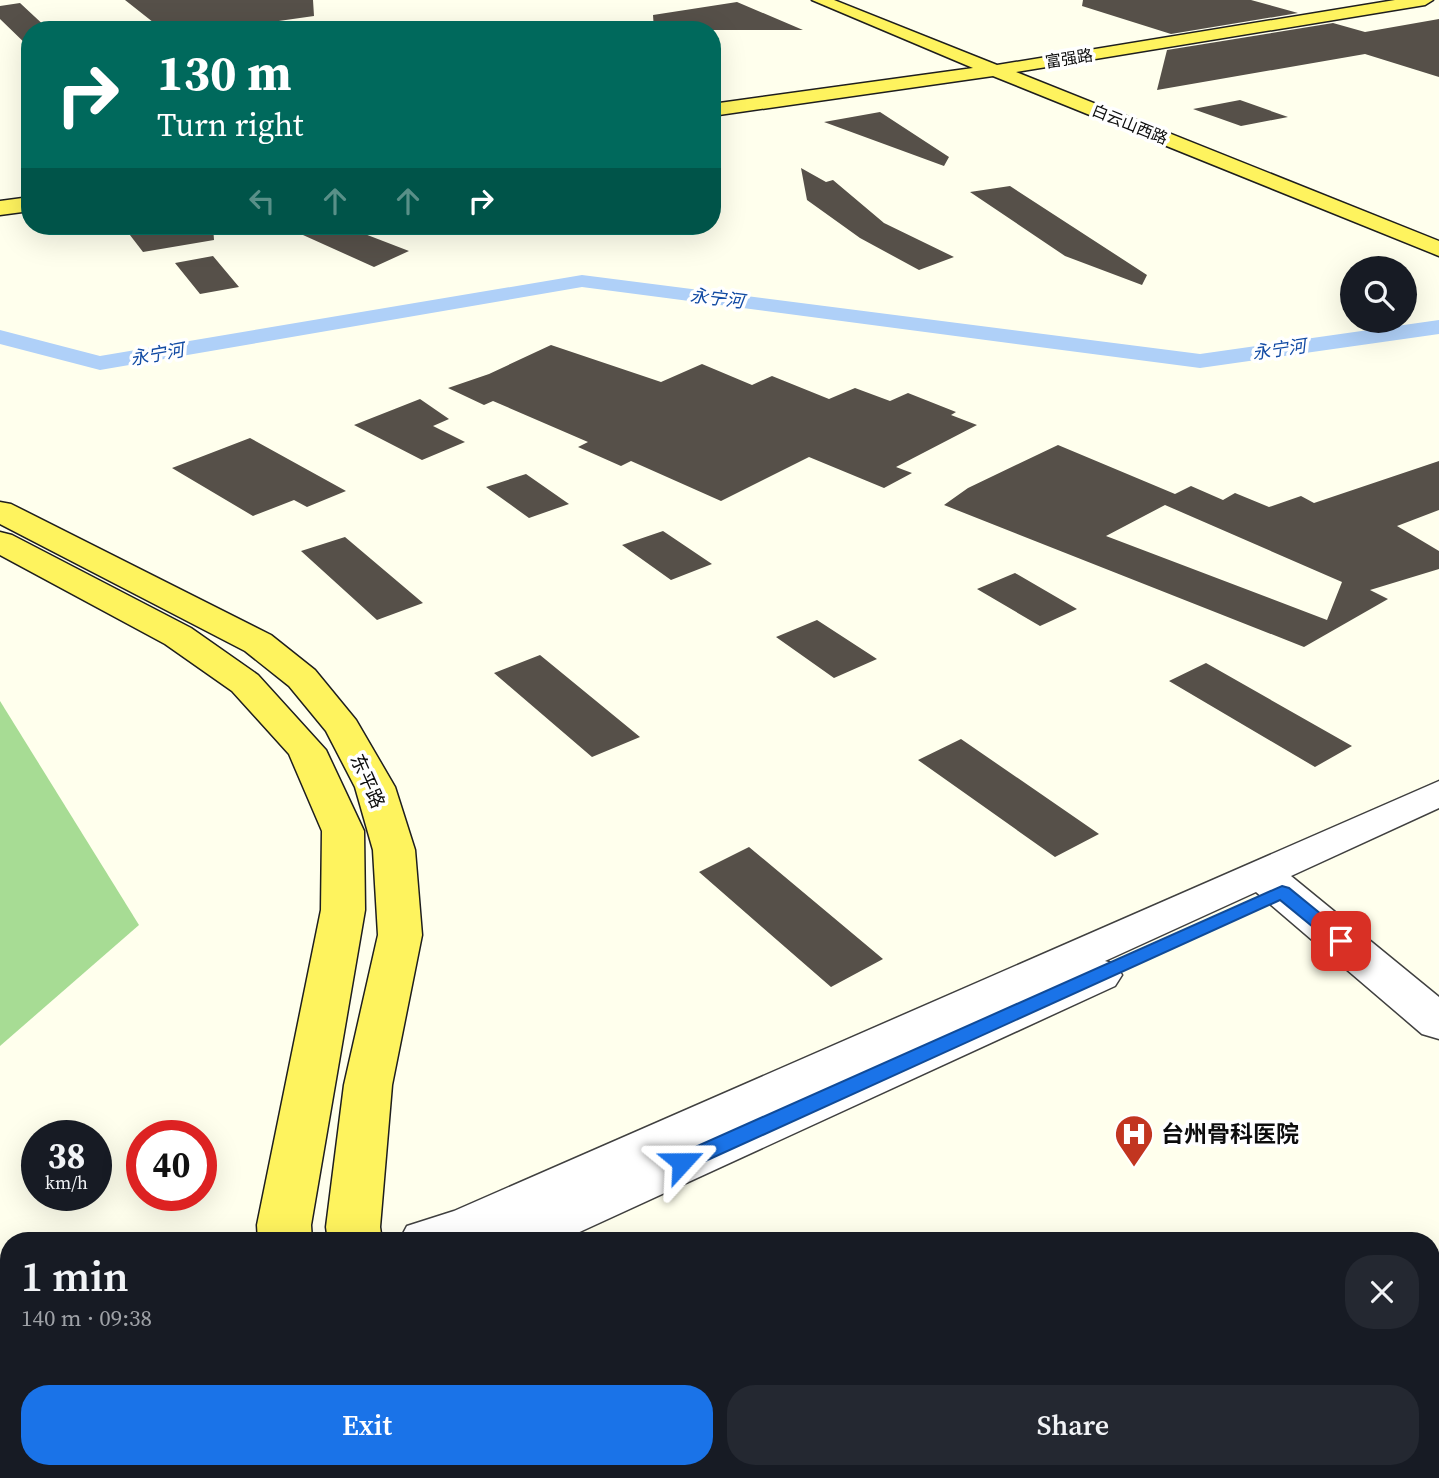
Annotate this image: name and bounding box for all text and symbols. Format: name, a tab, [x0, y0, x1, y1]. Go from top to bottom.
text: 130 m	[157, 39, 292, 106]
street label: 富强路	[1044, 43, 1094, 73]
icon: right	[42, 49, 133, 140]
street label: 白云山西路	[1089, 99, 1171, 149]
text: Turn right	[157, 103, 303, 147]
icon: left	[243, 182, 281, 220]
icon: ahead	[316, 182, 354, 220]
icon: ahead	[389, 182, 427, 220]
icon: right	[462, 182, 500, 220]
map controls	[1340, 256, 1417, 333]
button: search	[1340, 256, 1417, 333]
water label: 永宁河	[689, 282, 748, 314]
water label: 永宁河	[1251, 332, 1310, 365]
water label: 永宁河	[128, 336, 189, 371]
street label: 东平路	[345, 750, 391, 812]
pin	[1311, 911, 1371, 971]
icon: arrive	[1322, 922, 1360, 960]
hospital icon: 台州骨科医院	[1113, 1113, 1155, 1168]
place label: 台州骨科医院	[1161, 1118, 1299, 1150]
speed limit sign: 40	[126, 1120, 217, 1211]
position arrow	[645, 1125, 719, 1199]
text: 38	[48, 1132, 85, 1180]
text: km/h	[45, 1170, 88, 1195]
text: 1 min	[21, 1247, 129, 1305]
button: close	[1345, 1255, 1419, 1329]
text: 140 m · 09:38	[21, 1302, 152, 1334]
button: Exit	[21, 1385, 713, 1465]
button: Share	[727, 1385, 1419, 1465]

